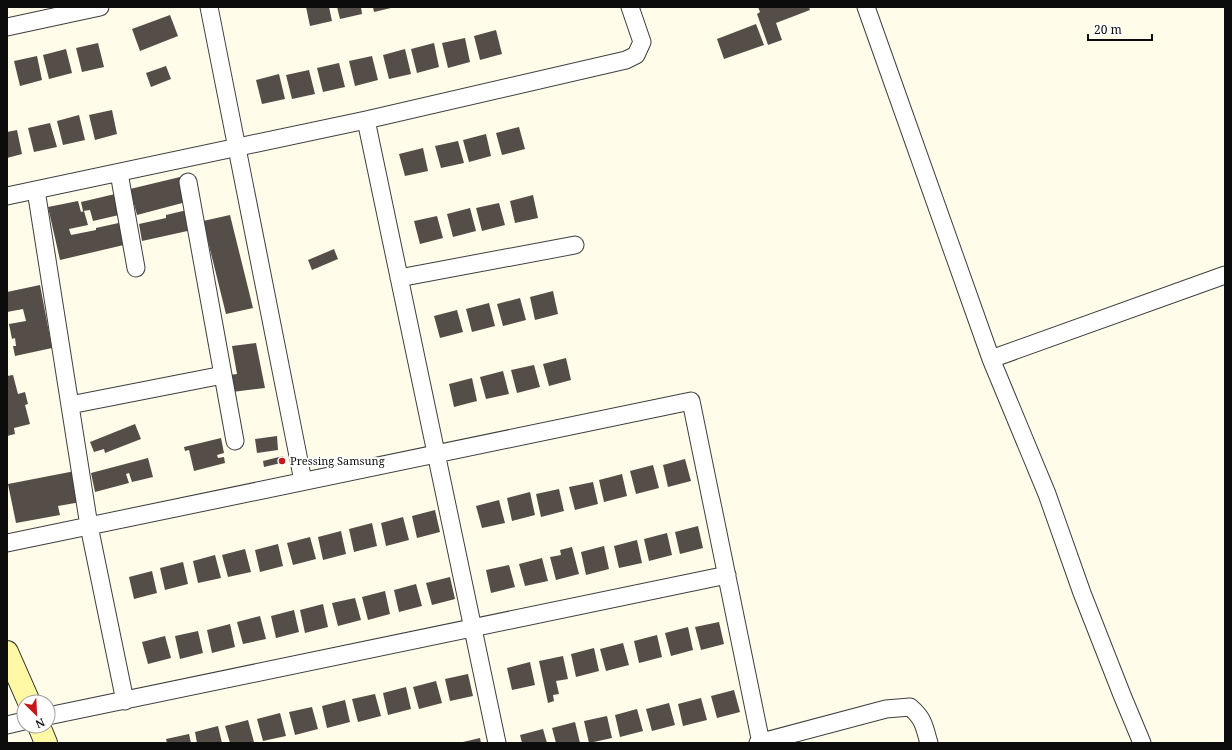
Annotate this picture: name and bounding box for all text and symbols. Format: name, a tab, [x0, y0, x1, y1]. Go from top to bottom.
scale bar	[1088, 16, 1152, 42]
text: 20 m	[1094, 21, 1122, 38]
place label: Pressing Samsung	[290, 453, 385, 468]
marker: Pressing Samsung	[277, 456, 287, 466]
north arrow	[16, 694, 56, 734]
text: N	[33, 715, 47, 732]

